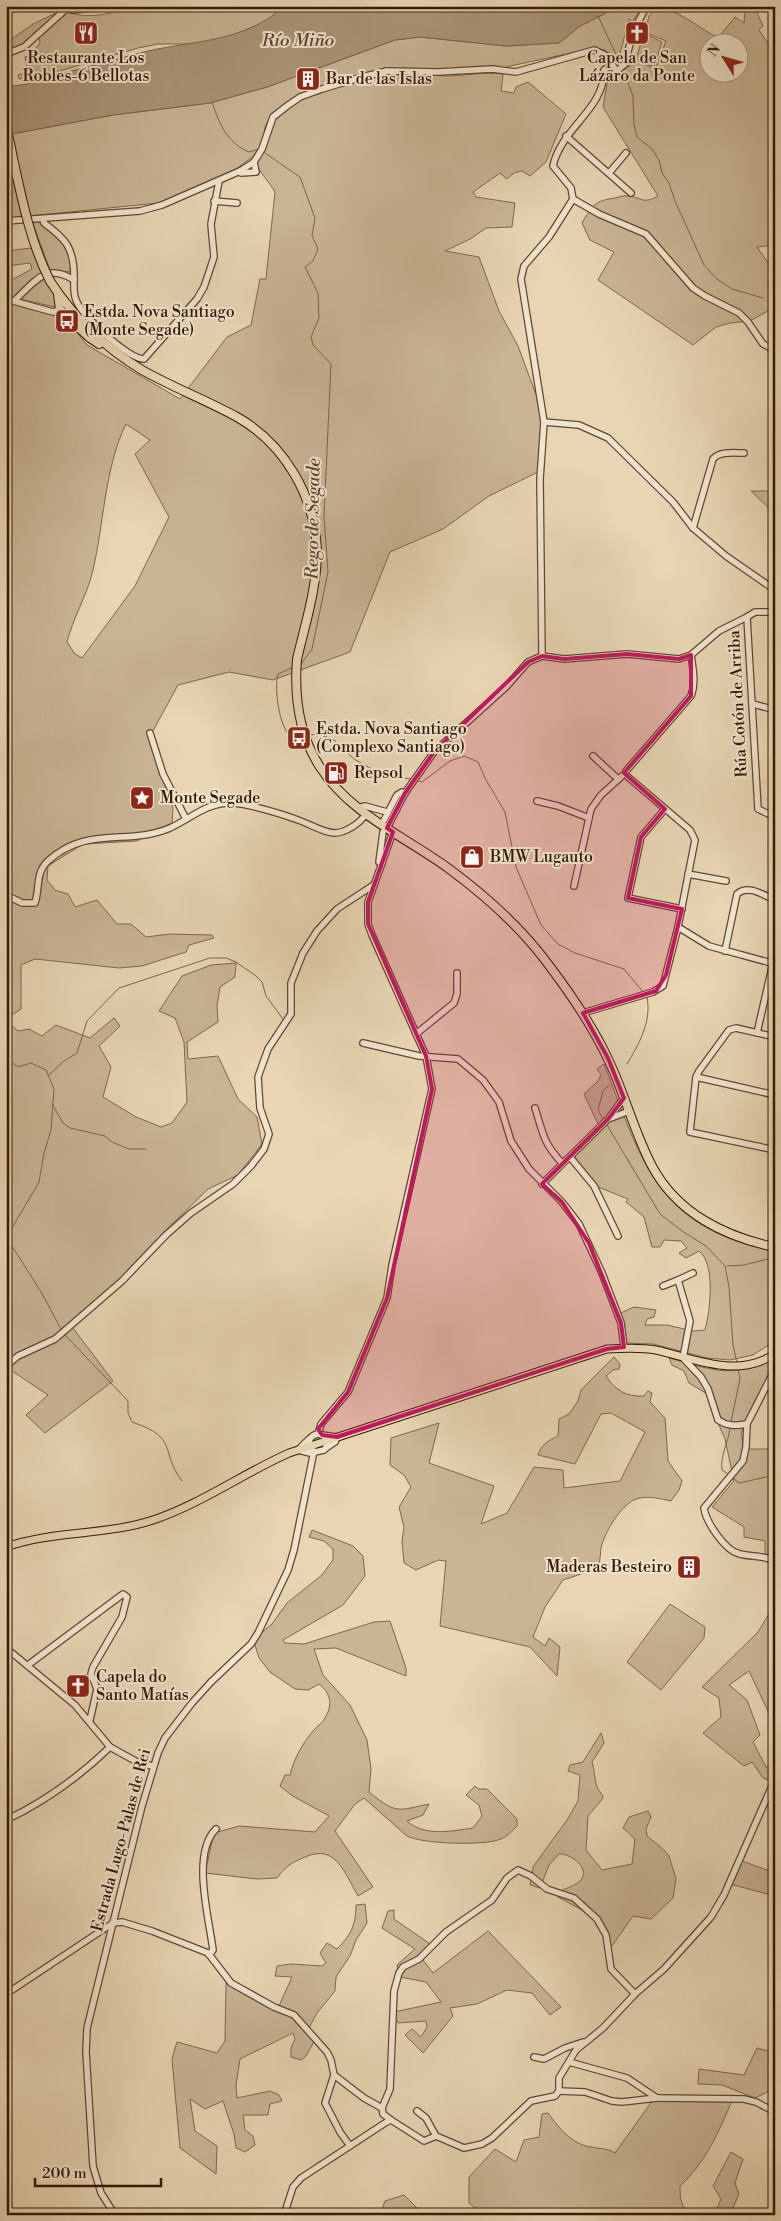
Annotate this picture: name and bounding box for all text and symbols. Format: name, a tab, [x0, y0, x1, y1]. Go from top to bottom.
restaurant icon: Restaurante Los Robles-6 Bellotas	[73, 20, 99, 46]
church icon: Capela de San Lázaro da Ponte	[624, 20, 650, 46]
water label: Río Miño	[261, 29, 334, 52]
north arrow	[698, 32, 748, 82]
text: N	[704, 41, 725, 61]
place label: Restaurante Los Robles-6 Bellotas	[23, 48, 149, 86]
place label: Capela de San Lázaro da Ponte	[579, 48, 695, 86]
building icon: Bar de las Islas	[295, 66, 321, 92]
place label: Bar de las Islas	[325, 69, 432, 89]
place label: Estda. Nova Santiago (Monte Segade)	[84, 302, 235, 340]
bus stop icon: Estda. Nova Santiago (Monte Segade)	[54, 308, 80, 334]
water label: Rego de Segade	[300, 457, 326, 581]
street label: Rúa Cotón de Arriba	[724, 629, 752, 778]
place label: Estda. Nova Santiago (Complexo Santiago)	[316, 719, 467, 757]
bus stop icon: Estda. Nova Santiago (Complexo Santiago)	[286, 725, 312, 751]
fuel station icon: Repsol	[323, 760, 349, 786]
place label: Repsol	[354, 763, 403, 783]
place icon: Monte Segade	[129, 785, 155, 811]
place label: Monte Segade	[160, 788, 260, 808]
shop icon: BMW Lugauto	[459, 844, 485, 870]
place label: BMW Lugauto	[489, 847, 593, 867]
building icon: Maderas Besteiro	[676, 1554, 702, 1580]
place label: Maderas Besteiro	[546, 1557, 672, 1577]
place label: Capela do Santo Matías	[96, 1667, 189, 1705]
church icon: Capela do Santo Matías	[65, 1673, 91, 1699]
street label: Estrada Lugo-Palas de Rei	[87, 1746, 155, 1934]
scale bar	[35, 2156, 161, 2188]
text: 200 m	[42, 2164, 87, 2183]

